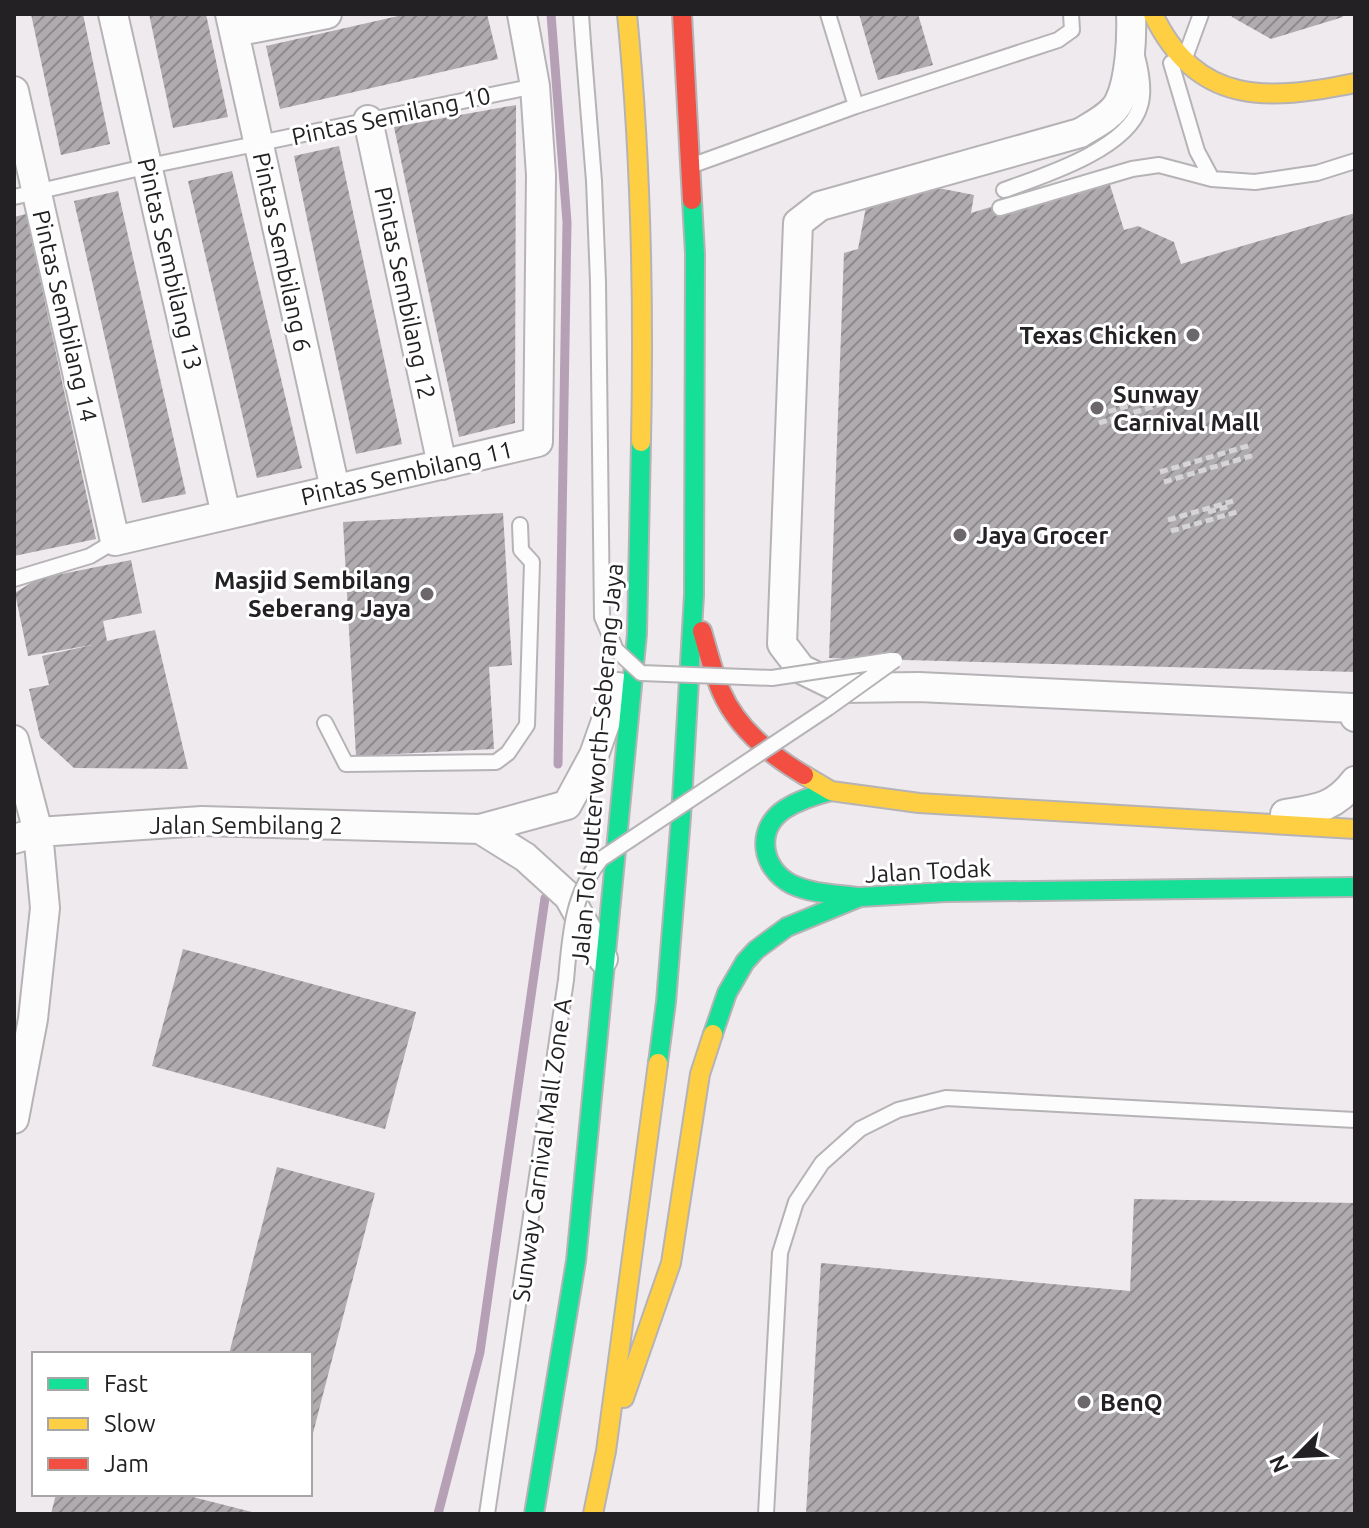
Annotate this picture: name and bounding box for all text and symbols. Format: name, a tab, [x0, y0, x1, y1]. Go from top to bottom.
street label: Pintas Semilang 10	[289, 82, 493, 150]
street label: Pintas Sembilang 6	[248, 150, 316, 354]
street label: Pintas Sembilang 13	[132, 155, 208, 373]
street label: Pintas Sembilang 12	[369, 184, 441, 402]
street label: Pintas Sembilang 14	[27, 207, 103, 425]
place label: Texas Chicken	[1019, 322, 1177, 349]
marker: Texas Chicken	[1184, 326, 1202, 344]
place label: Sunway Carnival Mall	[1113, 381, 1259, 436]
marker: Sunway Carnival Mall	[1088, 399, 1106, 417]
street label: Pintas Sembilang 11	[298, 435, 516, 511]
place label: Jaya Grocer	[976, 522, 1108, 549]
marker: Jaya Grocer	[951, 526, 969, 544]
street label: Jalan Tol Butterworth–Seberang Jaya	[566, 562, 628, 966]
place label: Masjid Sembilang Seberang Jaya	[214, 567, 411, 622]
marker: Masjid Sembilang Seberang Jaya	[418, 585, 436, 603]
street label: Jalan Sembilang 2	[149, 812, 343, 839]
street label: Jalan Todak	[864, 854, 992, 888]
street label: Sunway Carnival Mall Zone A	[507, 996, 577, 1303]
legend	[32, 1352, 312, 1496]
text: Fast	[104, 1370, 148, 1397]
place label: BenQ	[1100, 1389, 1163, 1416]
marker: BenQ	[1075, 1393, 1093, 1411]
text: Slow	[104, 1410, 156, 1437]
north arrow	[1257, 1416, 1337, 1496]
text: Jam	[104, 1450, 149, 1477]
text: N	[1264, 1452, 1293, 1477]

